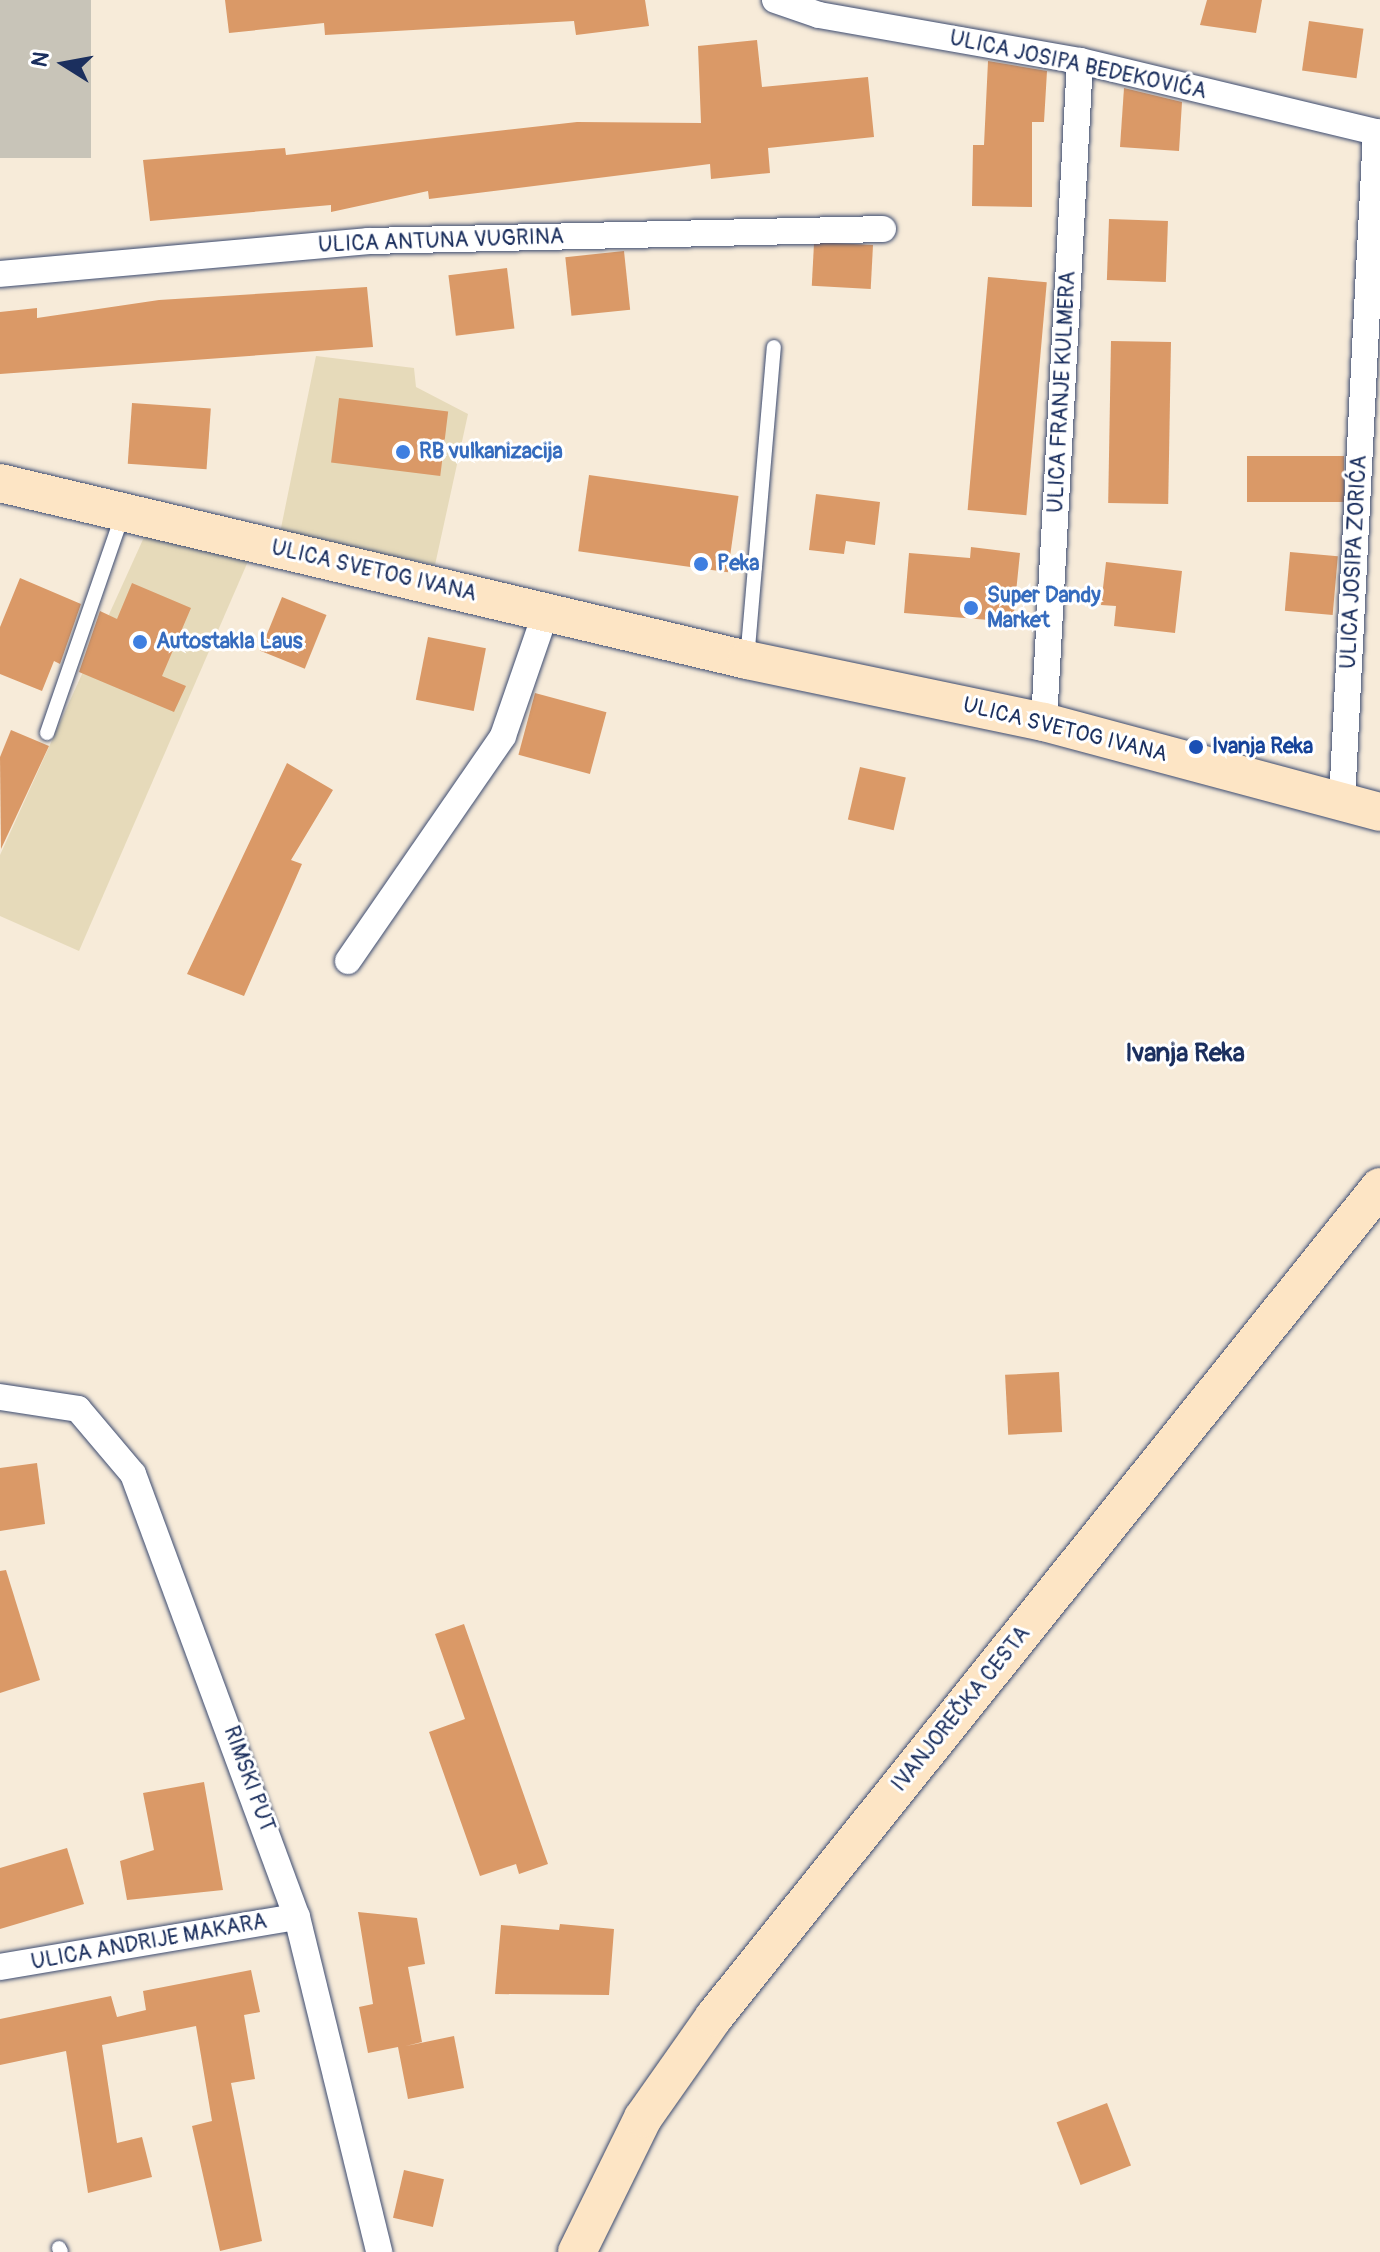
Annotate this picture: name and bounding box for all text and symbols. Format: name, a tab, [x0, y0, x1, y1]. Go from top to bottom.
north arrow	[24, 24, 104, 104]
street label: ULICA JOSIPA BEDEKOVIĆA	[947, 25, 1209, 105]
text: N	[25, 49, 56, 69]
street label: ULICA ANTUNA VUGRINA	[318, 224, 564, 258]
street label: ULICA FRANJE KULMERA	[1042, 270, 1082, 514]
place label: RB vulkanizacija	[419, 439, 563, 465]
marker: RB vulkanizacija	[394, 443, 412, 461]
street label: ULICA JOSIPA ZORIĆA	[1335, 454, 1373, 670]
street label: ULICA SVETOG IVANA	[269, 535, 479, 607]
place label: Peka	[717, 551, 759, 577]
marker: Peka	[692, 555, 710, 573]
place label: Super Dandy Market	[987, 582, 1101, 634]
marker: Super Dandy Market	[962, 599, 980, 617]
place label: Autostakla Laus	[156, 629, 303, 655]
marker: Autostakla Laus	[131, 633, 149, 651]
street label: ULICA SVETOG IVANA	[960, 692, 1170, 768]
place label: Ivanja Reka	[1212, 734, 1313, 760]
marker: Ivanja Reka	[1187, 738, 1205, 756]
district label: Ivanja Reka	[1125, 1038, 1245, 1070]
street label: IVANJOREČKA CESTA	[886, 1621, 1036, 1797]
street label: RIMSKI PUT	[218, 1722, 280, 1836]
street label: ULICA ANDRIJE MAKARA	[29, 1908, 269, 1976]

